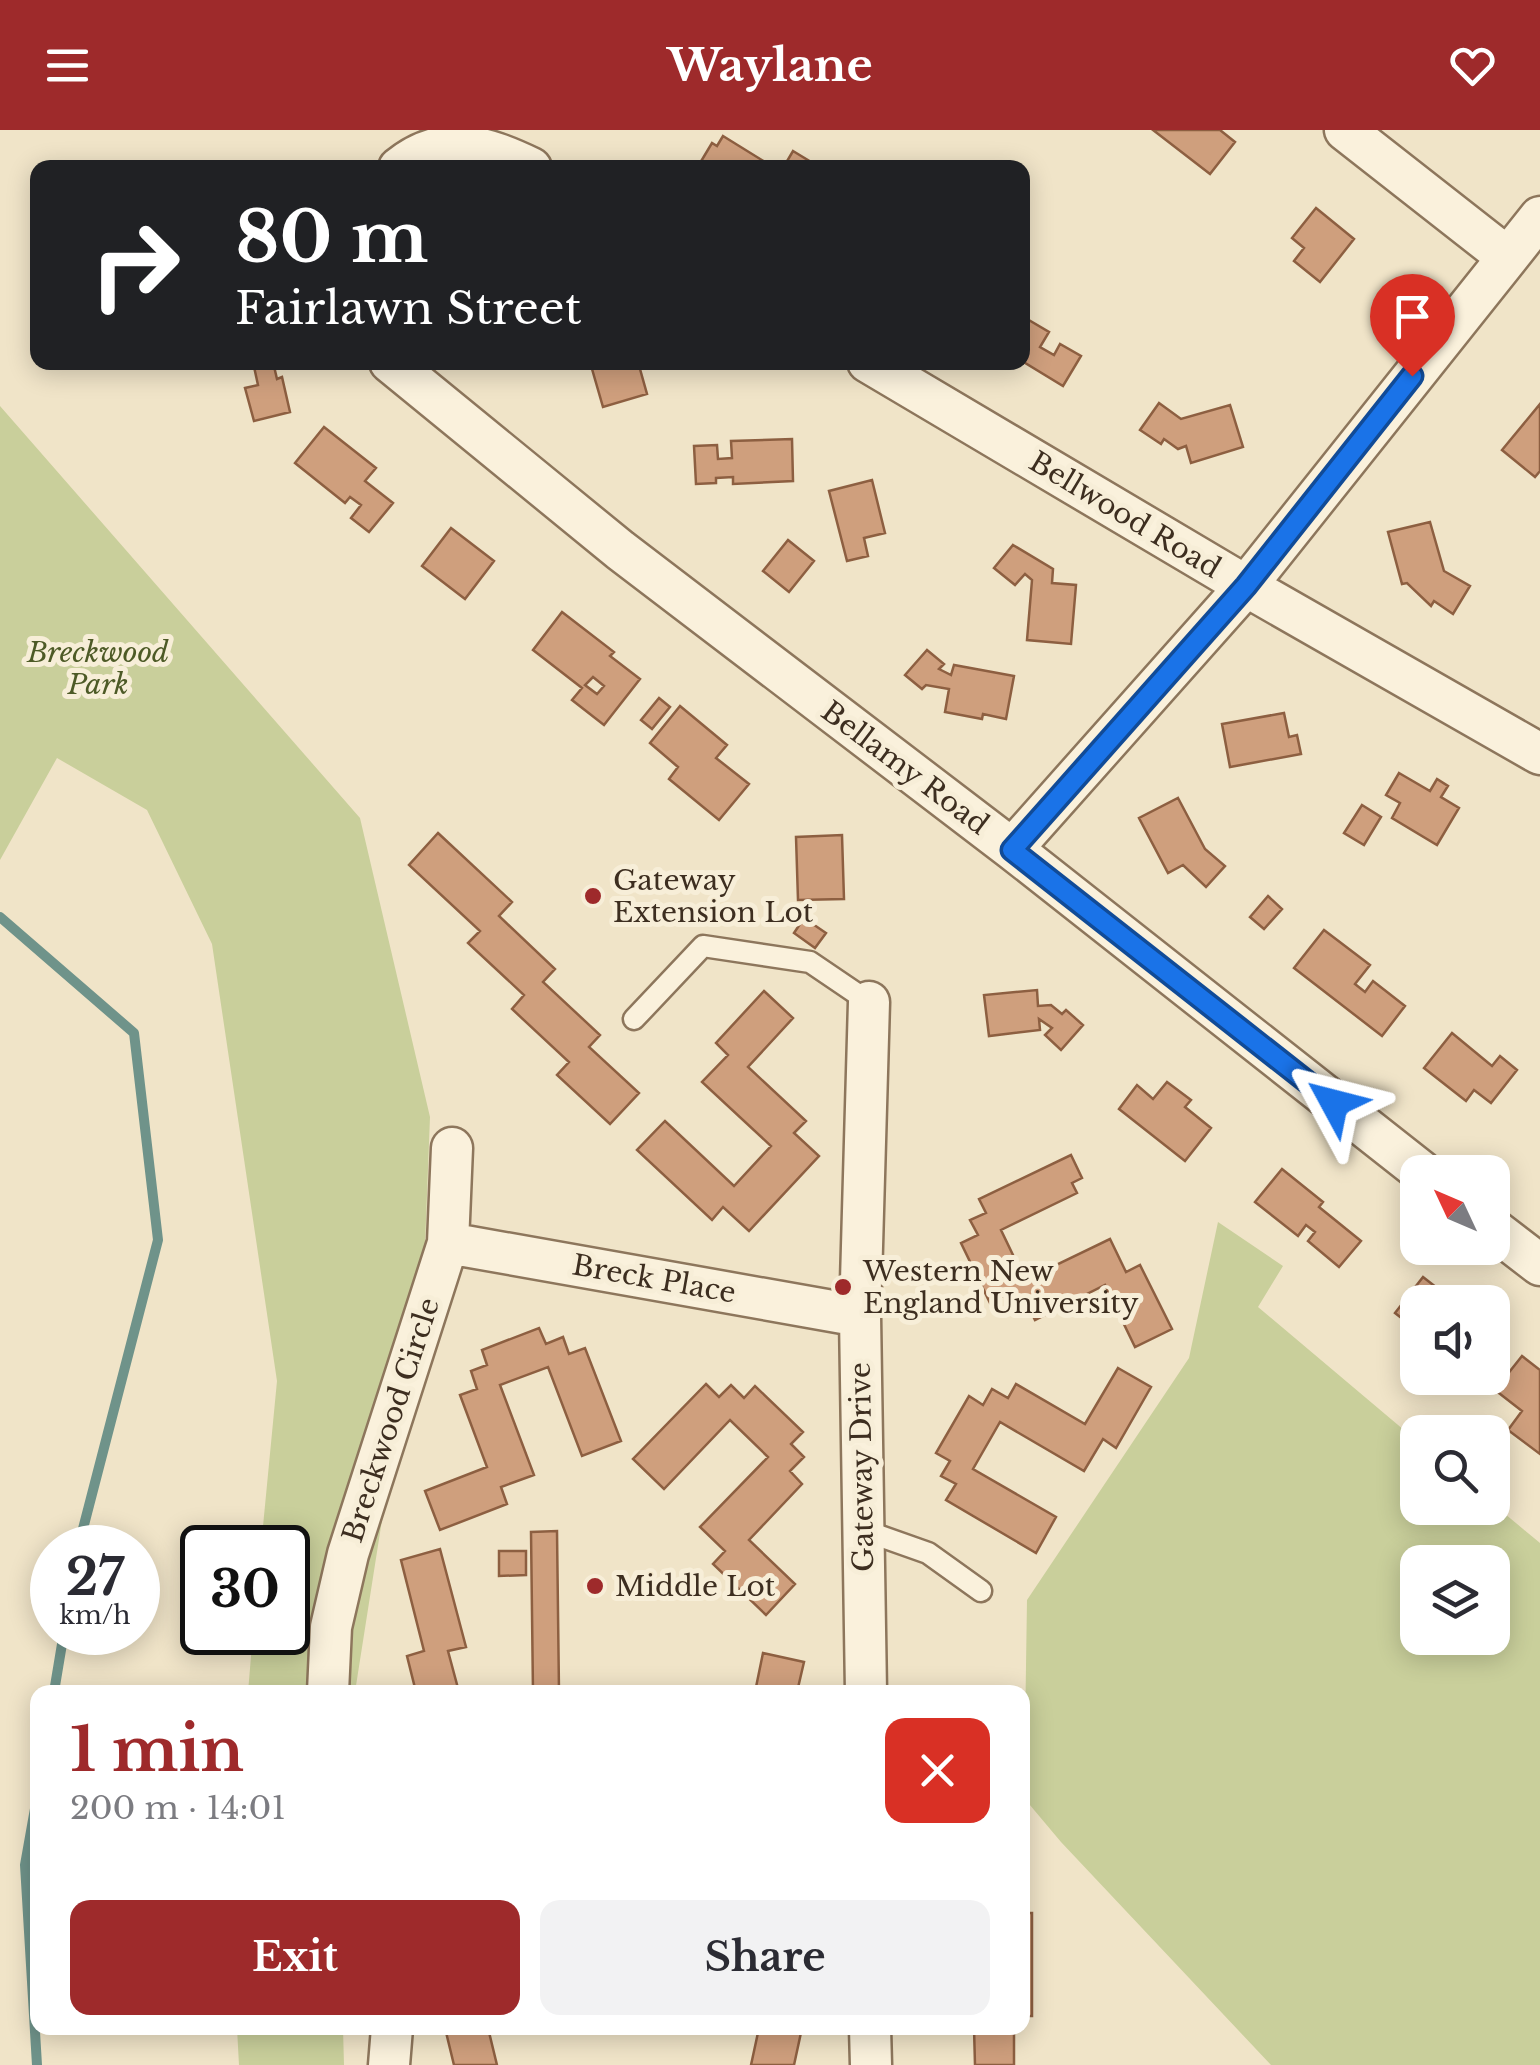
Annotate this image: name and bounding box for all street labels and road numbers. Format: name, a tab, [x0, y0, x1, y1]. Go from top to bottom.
street label: Bellwood Road	[1023, 444, 1227, 586]
street label: Bellamy Road	[814, 694, 996, 842]
street label: Breck Place	[570, 1247, 738, 1311]
street label: Breckwood Circle	[335, 1293, 447, 1547]
street label: Gateway Drive	[843, 1362, 881, 1572]

